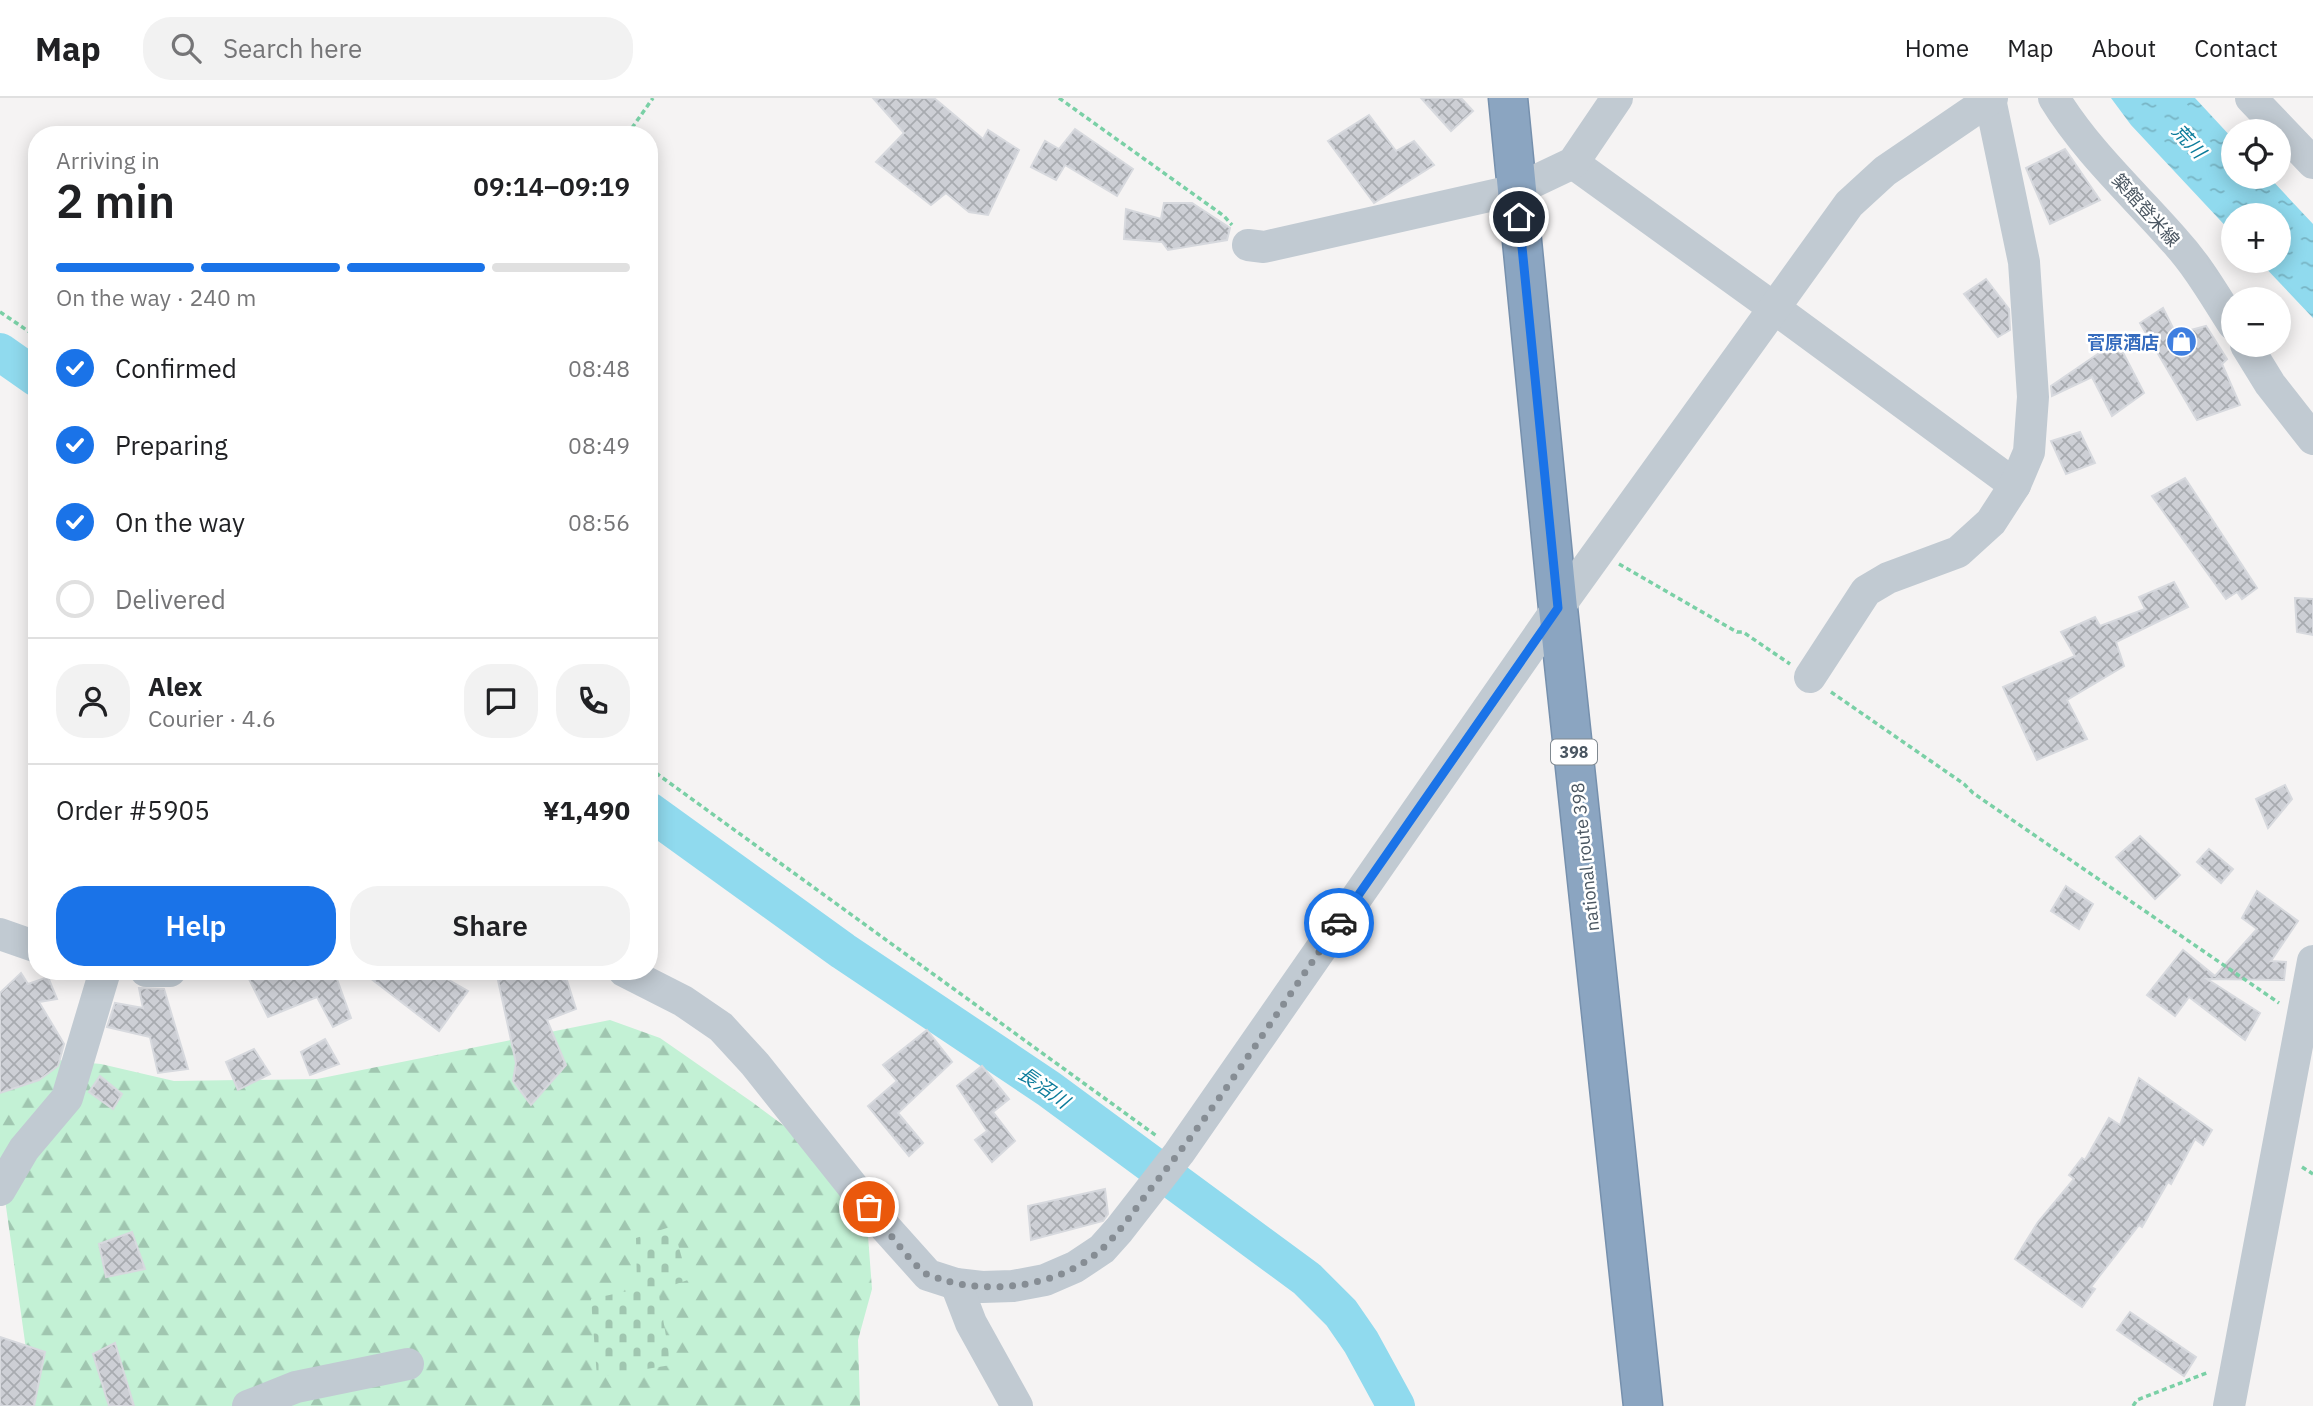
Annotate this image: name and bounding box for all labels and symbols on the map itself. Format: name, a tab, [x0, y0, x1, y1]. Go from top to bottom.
water label: 荒川	[2167, 119, 2212, 165]
street label: 築館登米線	[2107, 169, 2185, 251]
pin	[1489, 187, 1549, 247]
shop icon: 菅原酒店	[2165, 325, 2199, 359]
place label: 菅原酒店	[2087, 331, 2159, 354]
road number: 398	[1551, 740, 1597, 764]
street label: national route 398	[1566, 782, 1604, 932]
courier	[1304, 888, 1374, 958]
water label: 長沼川	[1014, 1061, 1076, 1114]
pin	[839, 1177, 899, 1237]

